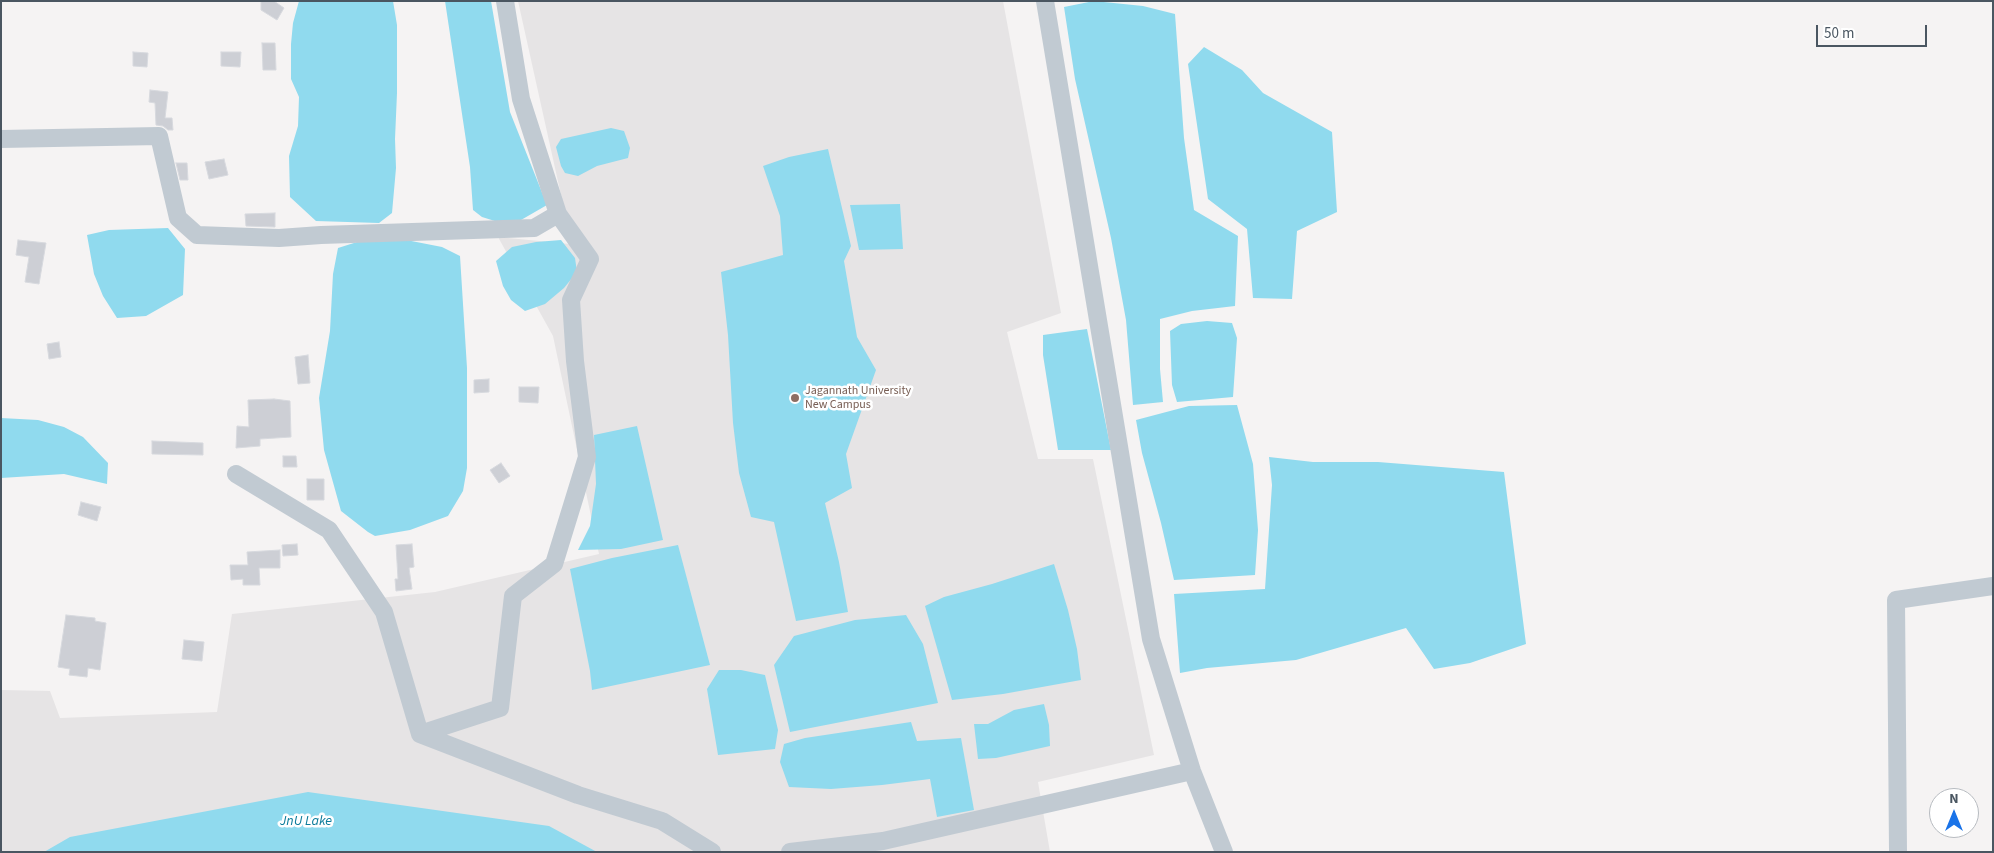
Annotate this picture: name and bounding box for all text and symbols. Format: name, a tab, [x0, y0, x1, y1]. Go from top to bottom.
scale bar	[1819, 15, 1930, 47]
text: 50 m	[1824, 23, 1854, 44]
place label: Jagannath University New Campus	[805, 384, 911, 412]
marker: Jagannath University New Campus	[789, 392, 801, 404]
north arrow	[1929, 788, 1979, 838]
text: N	[1949, 789, 1959, 809]
water label: JnU Lake	[280, 814, 332, 830]

